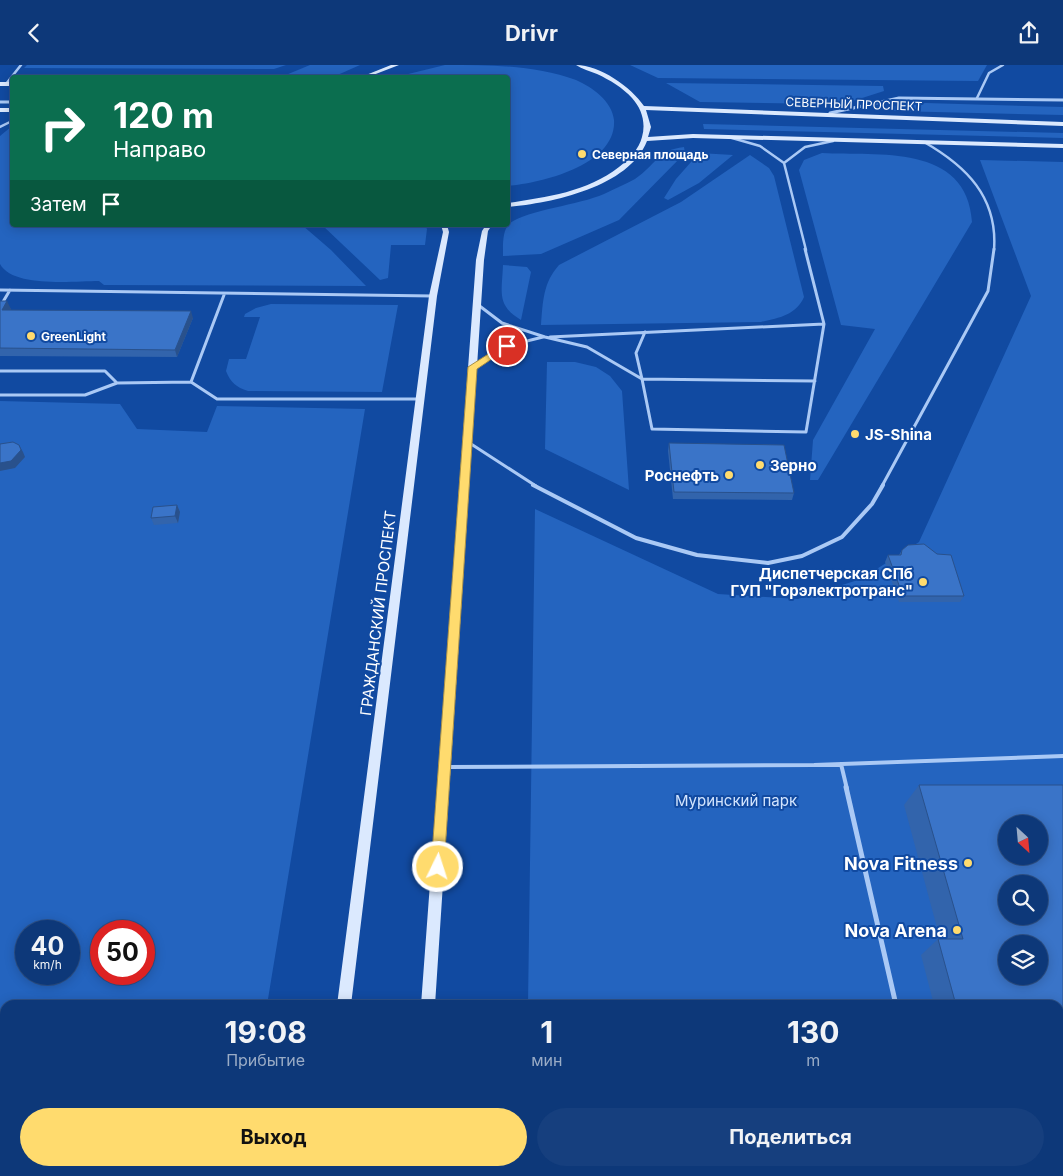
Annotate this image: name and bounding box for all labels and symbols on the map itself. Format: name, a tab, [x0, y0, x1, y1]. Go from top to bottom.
street label: СЕВЕРНЫЙ ПРОСПЕКТ	[785, 94, 923, 114]
place label: Северная площадь	[592, 147, 709, 162]
marker: Северная площадь	[576, 148, 588, 160]
pin	[486, 325, 528, 367]
place label: GreenLight	[41, 329, 106, 344]
marker: GreenLight	[25, 330, 37, 342]
place label: JS-Shina	[865, 425, 932, 444]
marker: JS-Shina	[849, 428, 861, 440]
place label: Зерно	[770, 456, 817, 475]
marker: Зерно	[754, 459, 766, 471]
place label: Роснефть	[645, 466, 719, 485]
marker: Роснефть	[723, 469, 735, 481]
street label: ГРАЖДАНСКИЙ ПРОСПЕКТ	[356, 509, 400, 717]
place label: Диспетчерская СПб ГУП "Горэлектротранс"	[730, 564, 913, 600]
marker: Диспетчерская СПб ГУП "Горэлектротранс"	[917, 576, 929, 588]
park label: Муринский парк	[675, 791, 797, 810]
north arrow	[998, 815, 1048, 865]
position arrow	[411, 840, 463, 892]
place label: Nova Fitness	[844, 853, 958, 874]
marker: Nova Fitness	[962, 857, 974, 869]
speed limit sign: 50	[90, 920, 155, 985]
place label: Nova Arena	[845, 920, 947, 941]
marker: Nova Arena	[951, 924, 963, 936]

